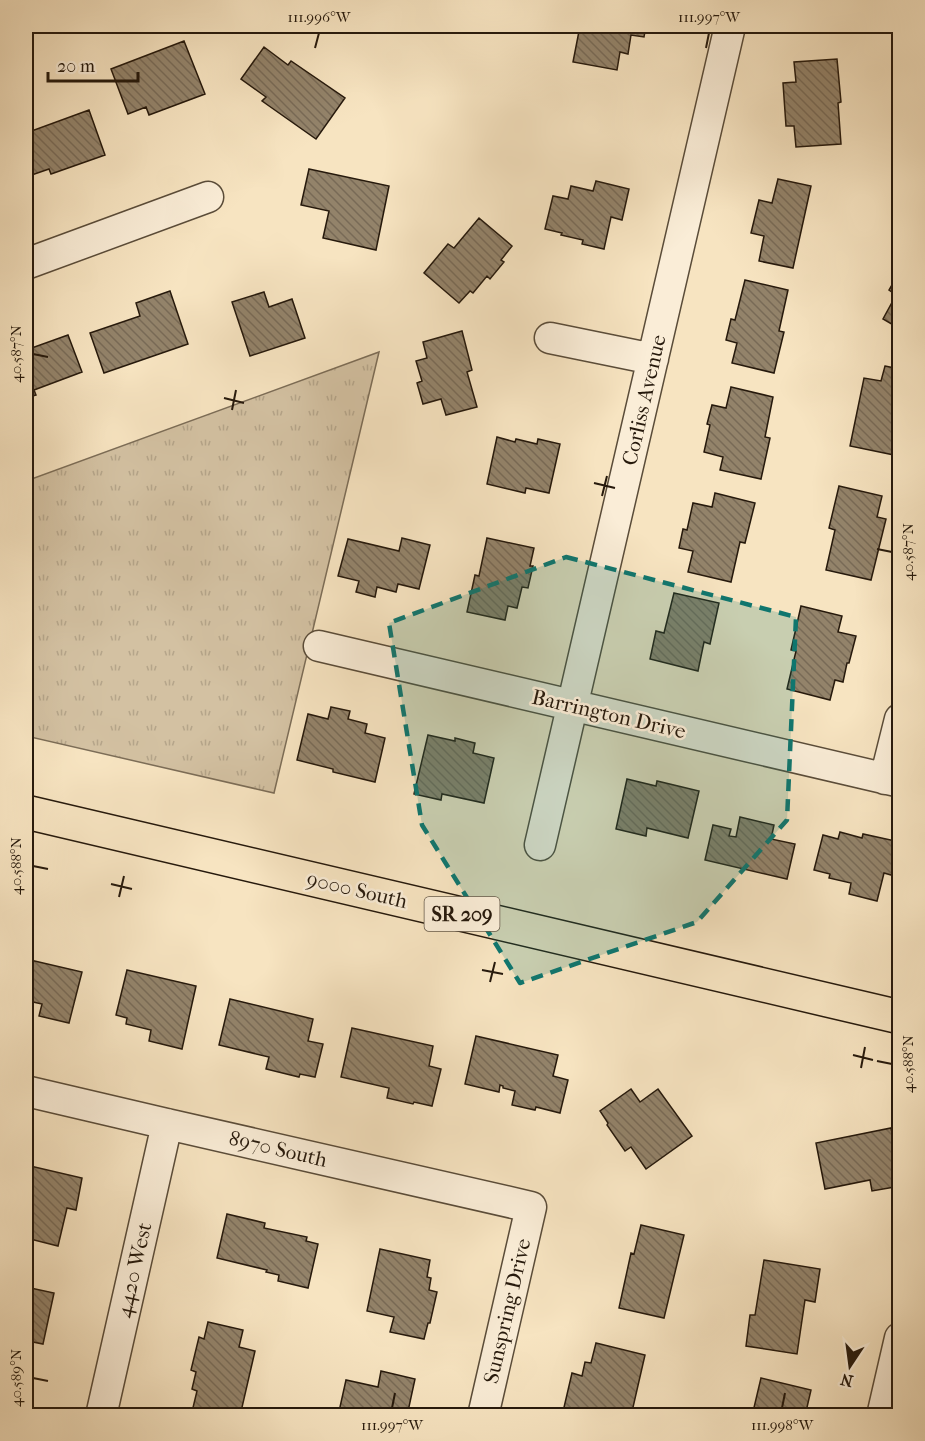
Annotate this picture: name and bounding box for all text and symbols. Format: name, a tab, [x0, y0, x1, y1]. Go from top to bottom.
text: 111.996°W	[288, 8, 352, 26]
text: 111.997°W	[678, 8, 741, 26]
scale bar	[48, 45, 138, 83]
text: 20 m	[57, 56, 95, 77]
text: 40.587°N	[7, 325, 25, 383]
street label: Corliss Avenue	[617, 332, 671, 468]
text: 40.587°N	[899, 523, 917, 581]
street label: Barrington Drive	[530, 685, 688, 743]
text: 40.588°N	[7, 836, 25, 895]
street label: 9000 South	[304, 867, 410, 913]
road number: SR 209	[424, 897, 500, 931]
text: 40.588°N	[899, 1034, 917, 1093]
street label: 8970 South	[227, 1126, 330, 1172]
street label: 4420 West	[111, 1220, 157, 1320]
street label: Sunspring Drive	[479, 1236, 535, 1386]
north arrow	[820, 1336, 880, 1396]
text: 40.589°N	[7, 1348, 25, 1407]
text: N	[838, 1369, 855, 1391]
text: 111.997°W	[361, 1416, 424, 1434]
text: 111.998°W	[751, 1416, 814, 1434]

